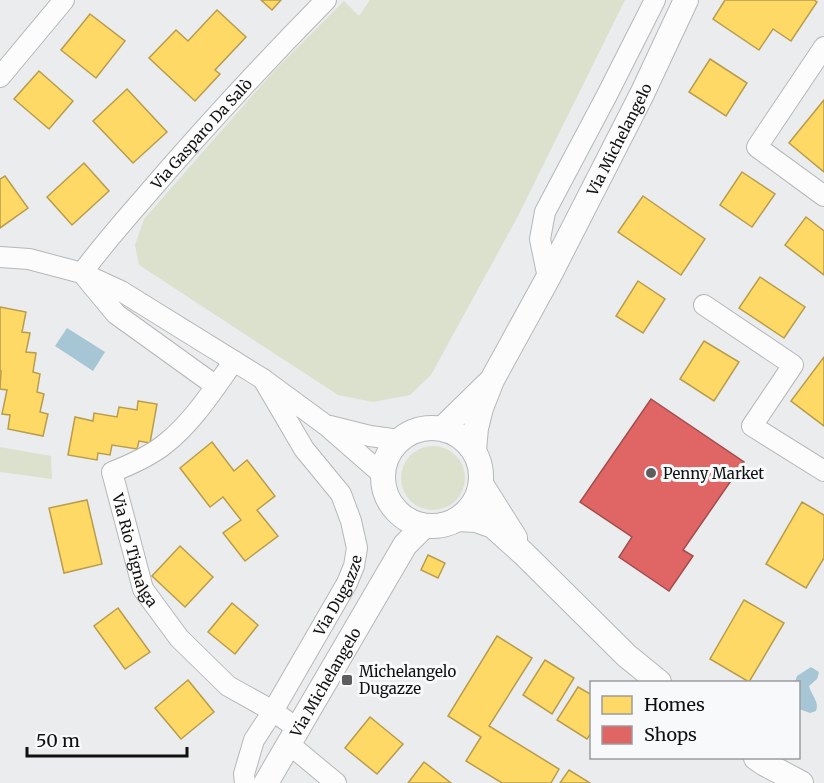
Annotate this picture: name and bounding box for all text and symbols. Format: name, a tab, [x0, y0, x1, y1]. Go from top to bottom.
street label: Via Gasparo Da Salò	[146, 74, 256, 193]
street label: Via Michelangelo	[582, 80, 655, 199]
place label: Penny Market	[663, 464, 764, 483]
marker: Penny Market	[644, 466, 658, 480]
street label: Via Rio Tignalga	[108, 490, 162, 610]
street label: Via Dugazze	[309, 554, 365, 640]
street label: Via Michelangelo	[285, 624, 365, 741]
place label: Michelangelo Dugazze	[359, 662, 456, 698]
marker: Michelangelo Dugazze	[340, 673, 354, 687]
legend	[590, 681, 800, 759]
text: Homes	[644, 693, 705, 716]
scale bar	[27, 720, 188, 758]
text: Shops	[644, 723, 697, 746]
text: 50 m	[36, 729, 80, 752]

